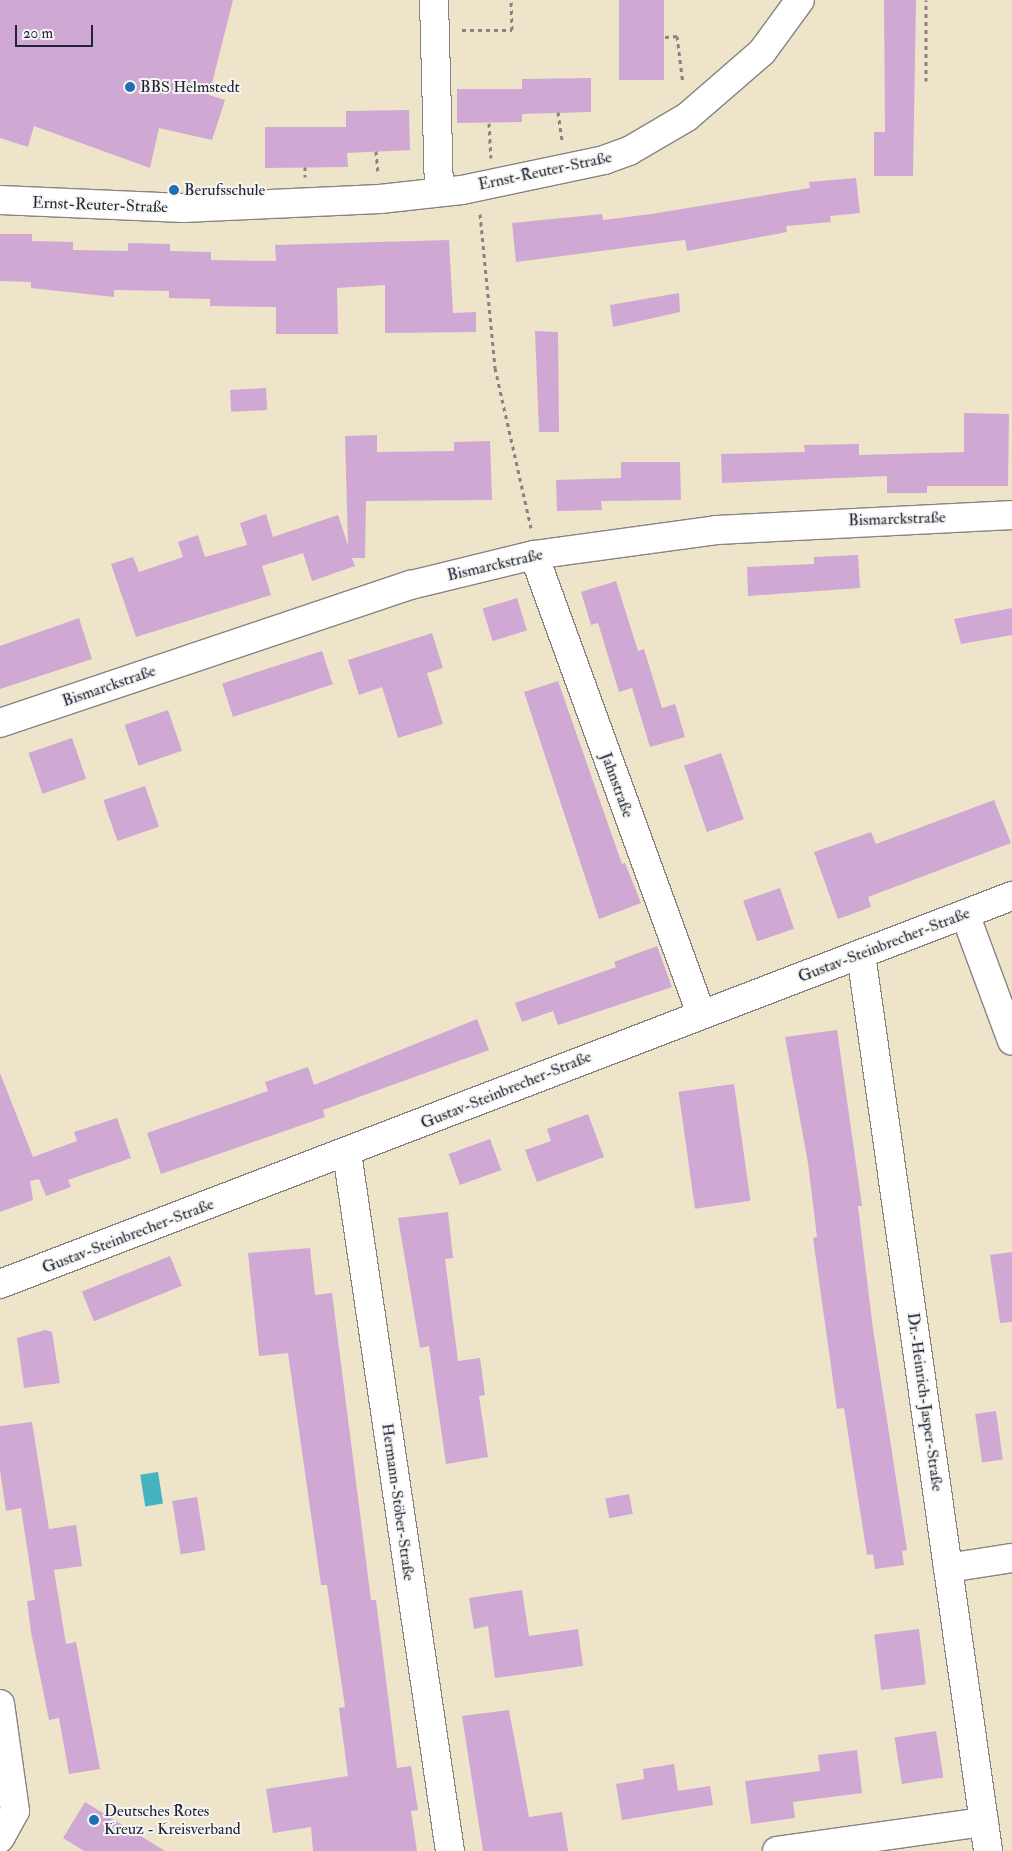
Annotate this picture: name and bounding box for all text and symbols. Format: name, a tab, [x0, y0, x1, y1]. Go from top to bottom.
scale bar	[18, 15, 95, 47]
text: 20 m	[23, 24, 53, 43]
place label: BBS Helmstedt	[140, 77, 240, 97]
marker: BBS Helmstedt	[124, 81, 136, 93]
street label: Ernst-Reuter-Straße	[477, 147, 613, 195]
place label: Berufsschule	[184, 180, 265, 200]
marker: Berufsschule	[168, 184, 180, 196]
street label: Ernst-Reuter-Straße	[32, 193, 168, 217]
street label: Bismarckstraße	[848, 508, 946, 530]
street label: Bismarckstraße	[445, 545, 545, 585]
street label: Bismarckstraße	[60, 661, 158, 711]
street label: Jahnstraße	[596, 750, 638, 820]
street label: Gustav-Steinbrecher-Straße	[796, 903, 972, 987]
street label: Gustav-Steinbrecher-Straße	[418, 1047, 594, 1133]
street label: Gustav-Steinbrecher-Straße	[40, 1194, 216, 1278]
street label: Dr.-Heinrich-Jasper-Straße	[903, 1311, 947, 1493]
street label: Hermann-Stöber-Straße	[377, 1422, 419, 1582]
place label: Deutsches Rotes Kreuz - Kreisverband	[104, 1801, 241, 1839]
marker: Deutsches Rotes Kreuz - Kreisverband	[88, 1814, 100, 1826]

